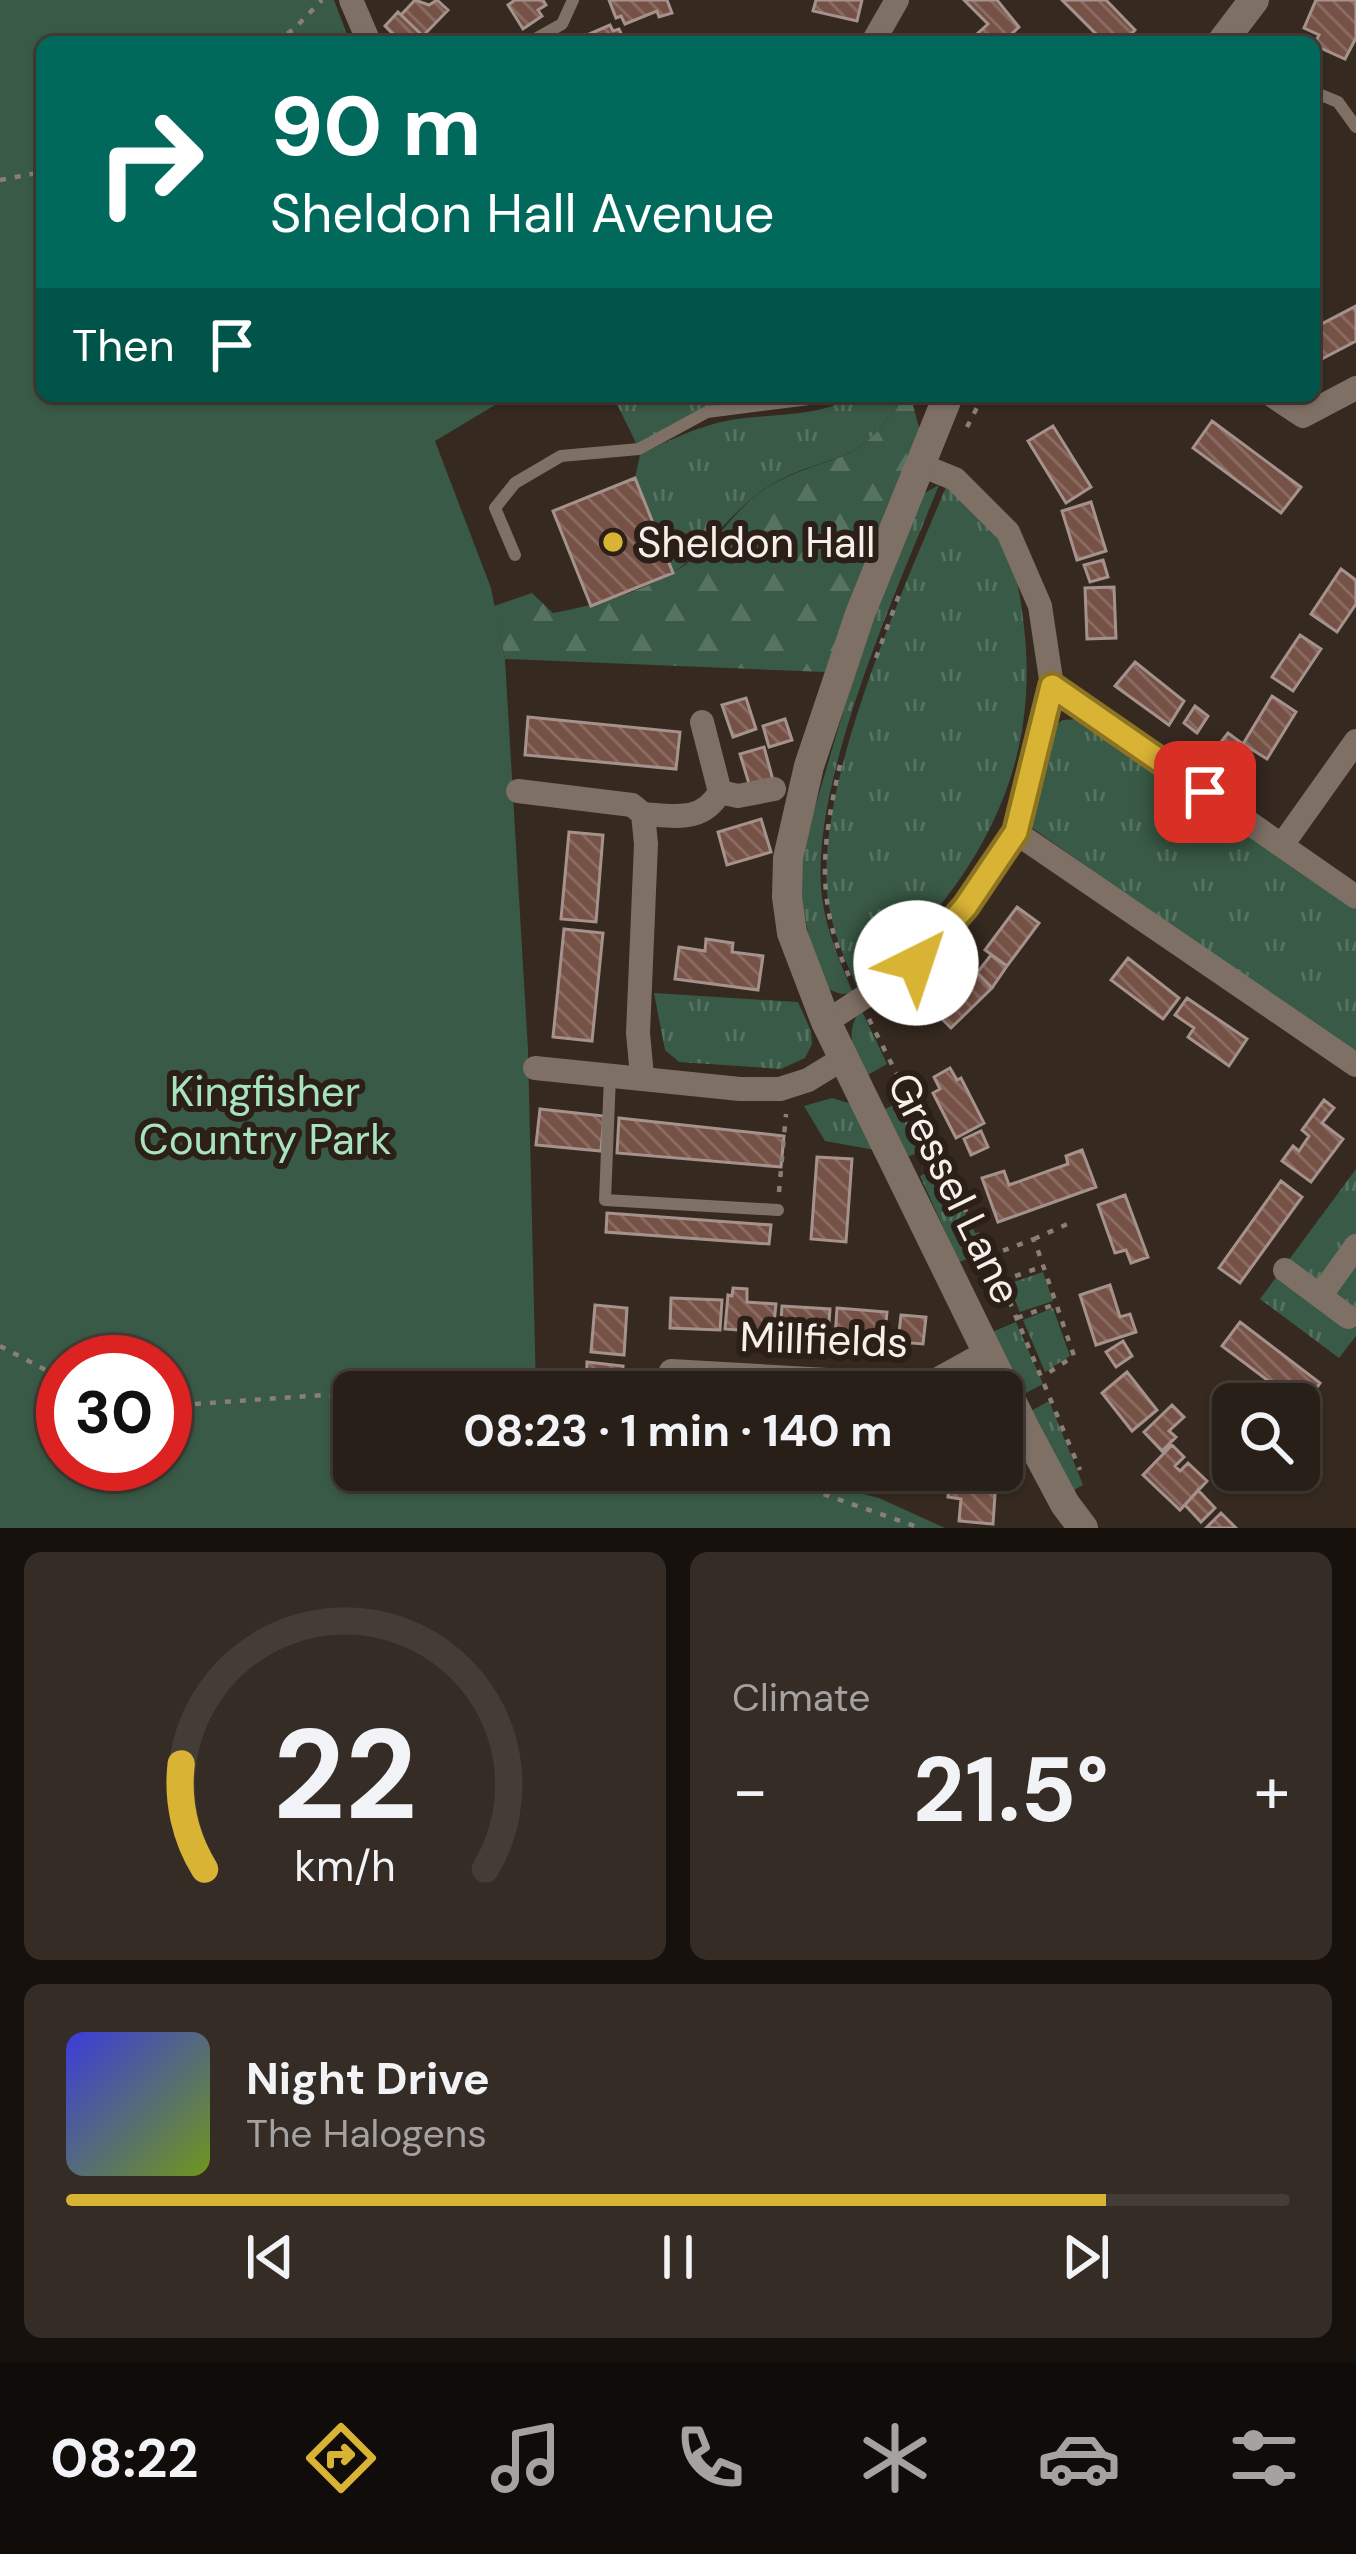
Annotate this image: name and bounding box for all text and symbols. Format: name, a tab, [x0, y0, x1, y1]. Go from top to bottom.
text: 90 m	[270, 72, 481, 181]
icon: right	[72, 84, 228, 240]
text: Sheldon Hall Avenue	[270, 178, 774, 249]
icon: arrive	[199, 312, 265, 378]
text: Then	[72, 316, 175, 375]
place label: Sheldon Hall	[637, 515, 875, 570]
marker: Sheldon Hall	[600, 529, 626, 555]
pin	[1154, 741, 1256, 843]
icon: arrive	[1172, 759, 1238, 825]
position arrow	[853, 900, 979, 1026]
park label: Kingfisher Country Park	[139, 1064, 391, 1167]
street label: Gressel Lane	[875, 1064, 1034, 1313]
street label: Millfields	[739, 1309, 909, 1370]
speed limit sign: 30	[36, 1335, 192, 1491]
map controls	[1212, 1383, 1320, 1491]
button: search	[1212, 1383, 1320, 1491]
text: 08:23 · 1 min · 140 m	[463, 1401, 893, 1460]
text: Climate	[732, 1672, 870, 1723]
text: 22	[273, 1694, 417, 1857]
text: 21.5°	[913, 1732, 1109, 1849]
text: −	[732, 1748, 768, 1833]
text: +	[1254, 1748, 1290, 1833]
text: km/h	[294, 1838, 396, 1894]
text: Night Drive	[246, 2049, 490, 2108]
text: The Halogens	[246, 2108, 487, 2159]
icon: previous	[237, 2224, 303, 2290]
icon: pause	[645, 2224, 711, 2290]
icon: next	[1053, 2224, 1119, 2290]
icon: directions	[299, 2416, 383, 2500]
icon: music	[484, 2416, 568, 2500]
icon: phone	[668, 2416, 752, 2500]
icon: climate	[853, 2416, 937, 2500]
icon: car	[1037, 2416, 1121, 2500]
icon: filters	[1222, 2416, 1306, 2500]
text: 08:22	[50, 2423, 199, 2494]

